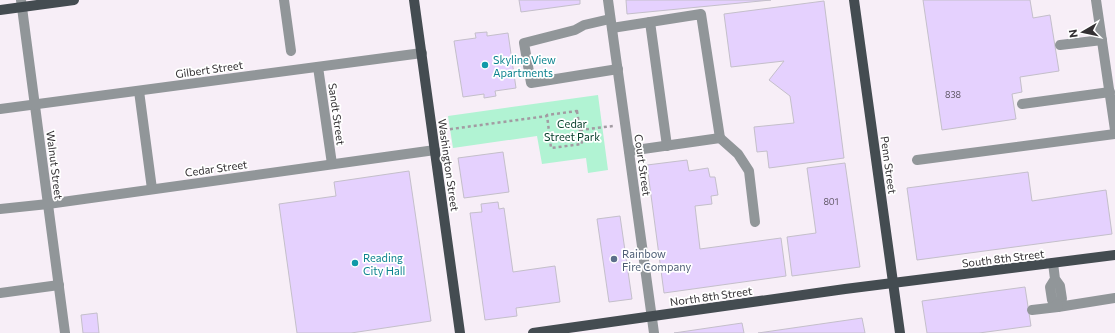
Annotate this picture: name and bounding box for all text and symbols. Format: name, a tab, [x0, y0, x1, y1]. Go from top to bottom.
north arrow	[1063, 12, 1103, 52]
text: N	[1066, 29, 1080, 39]
place label: Skyline View Apartments	[493, 53, 556, 79]
street label: Gilbert Street	[174, 58, 244, 80]
marker: Skyline View Apartments	[480, 60, 490, 70]
street label: Sandt Street	[326, 82, 348, 146]
house number: 838	[945, 89, 961, 100]
park label: Cedar Street Park	[544, 117, 600, 143]
street label: Washington Street	[436, 118, 462, 213]
street label: Walnut Street	[44, 130, 66, 201]
street label: Court Street	[632, 133, 654, 197]
street label: Penn Street	[879, 135, 900, 195]
street label: Cedar Street	[184, 157, 249, 179]
house number: 801	[823, 196, 839, 207]
street label: South 8th Street	[961, 246, 1045, 269]
place label: Rainbow Fire Company	[622, 247, 691, 273]
place label: Reading City Hall	[363, 251, 405, 277]
marker: Rainbow Fire Company	[609, 254, 619, 264]
marker: Reading City Hall	[350, 258, 360, 268]
street label: North 8th Street	[669, 284, 753, 308]

